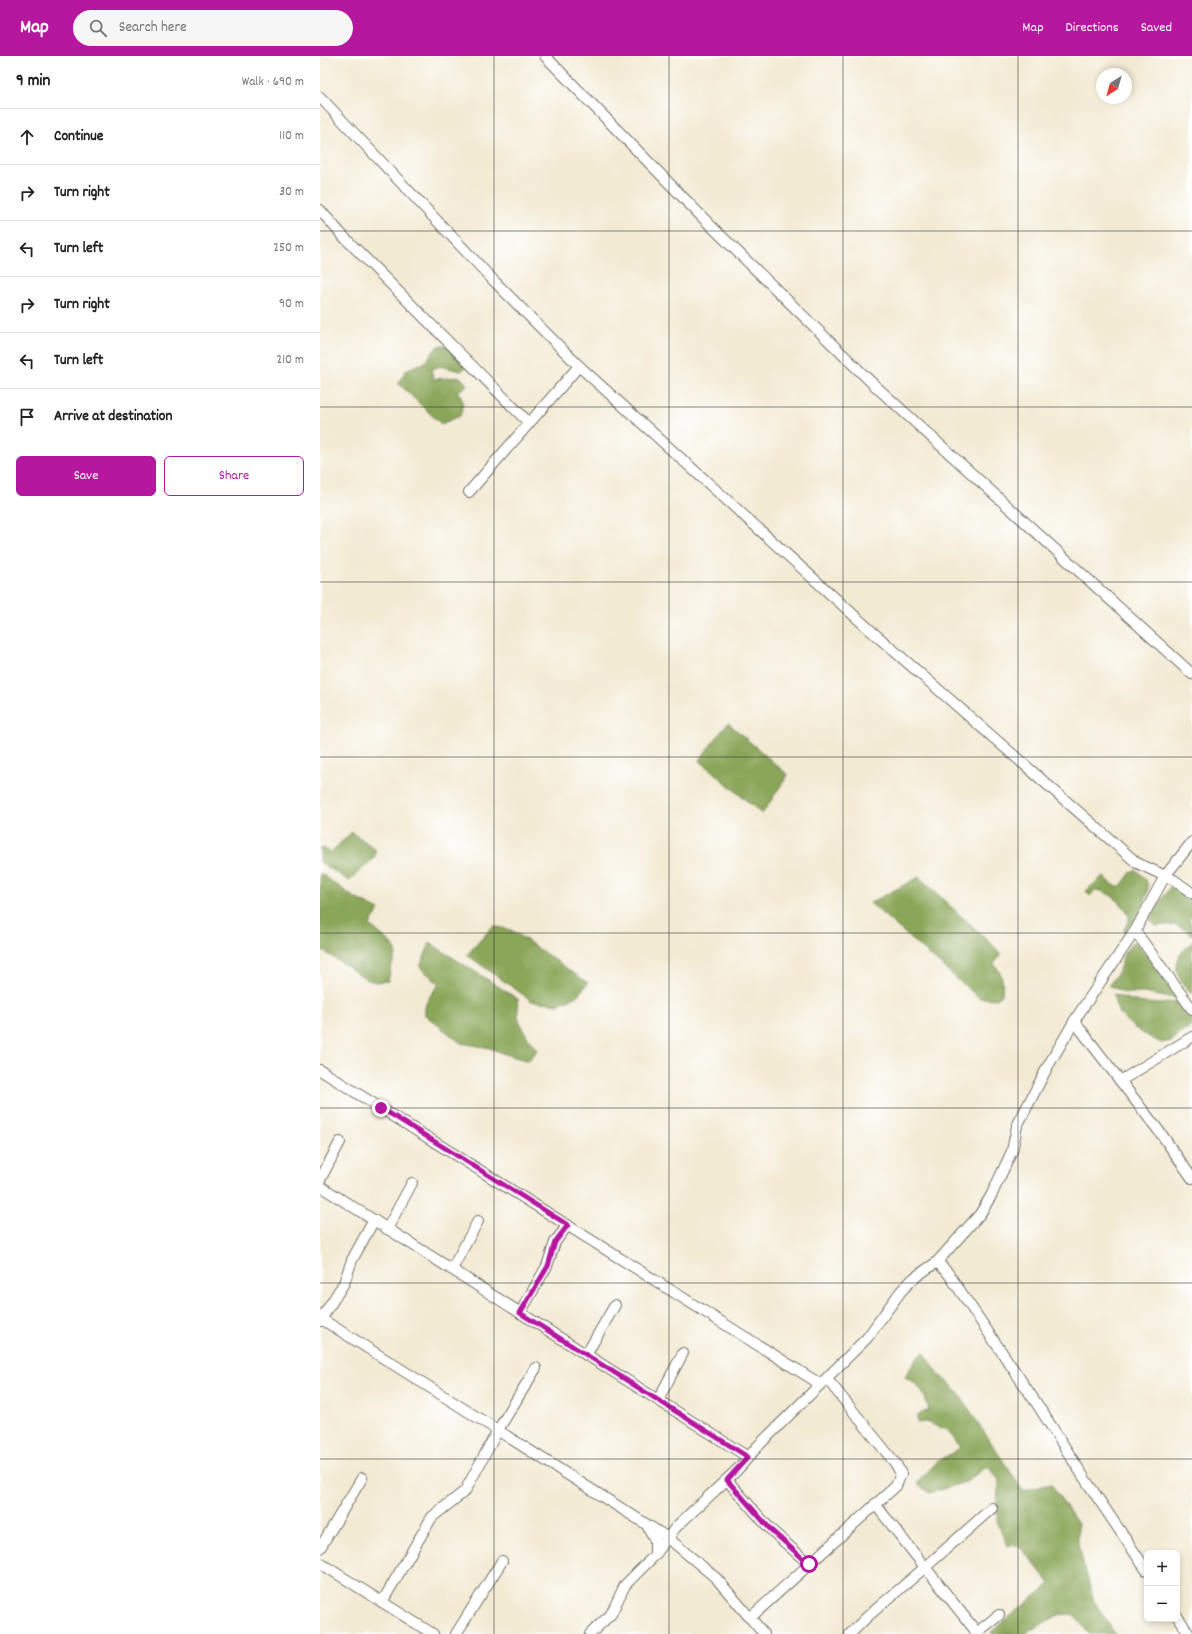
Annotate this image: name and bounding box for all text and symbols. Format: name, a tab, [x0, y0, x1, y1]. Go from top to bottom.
search box	[73, 10, 353, 46]
text: Map	[20, 15, 49, 42]
icon: search	[87, 17, 109, 39]
text: Search here	[119, 17, 187, 39]
text: Map	[1022, 18, 1044, 38]
text: Directions	[1066, 18, 1119, 38]
text: Saved	[1141, 18, 1172, 38]
north arrow	[1096, 68, 1132, 104]
text: 9 min	[16, 70, 50, 94]
text: Walk · 690 m	[242, 73, 304, 92]
icon: ahead	[16, 126, 38, 148]
text: Continue	[54, 126, 103, 148]
text: 110 m	[279, 127, 304, 146]
icon: right	[16, 182, 38, 204]
text: Turn right	[54, 182, 110, 204]
text: 30 m	[279, 183, 304, 202]
icon: left	[16, 238, 38, 260]
text: Turn left	[54, 238, 103, 260]
text: 250 m	[273, 239, 304, 258]
icon: right	[16, 294, 38, 316]
text: Turn right	[54, 294, 110, 316]
text: 90 m	[279, 295, 304, 314]
icon: left	[16, 350, 38, 372]
text: Turn left	[54, 350, 103, 372]
text: 210 m	[276, 351, 304, 370]
icon: arrive	[16, 406, 38, 428]
text: Arrive at destination	[54, 406, 172, 428]
button: Save	[16, 456, 156, 496]
button: Share	[164, 456, 304, 496]
route end	[372, 1099, 390, 1117]
map controls	[1144, 1550, 1180, 1622]
button: +	[1144, 1550, 1180, 1586]
route start	[800, 1555, 818, 1573]
button: −	[1144, 1586, 1180, 1622]

